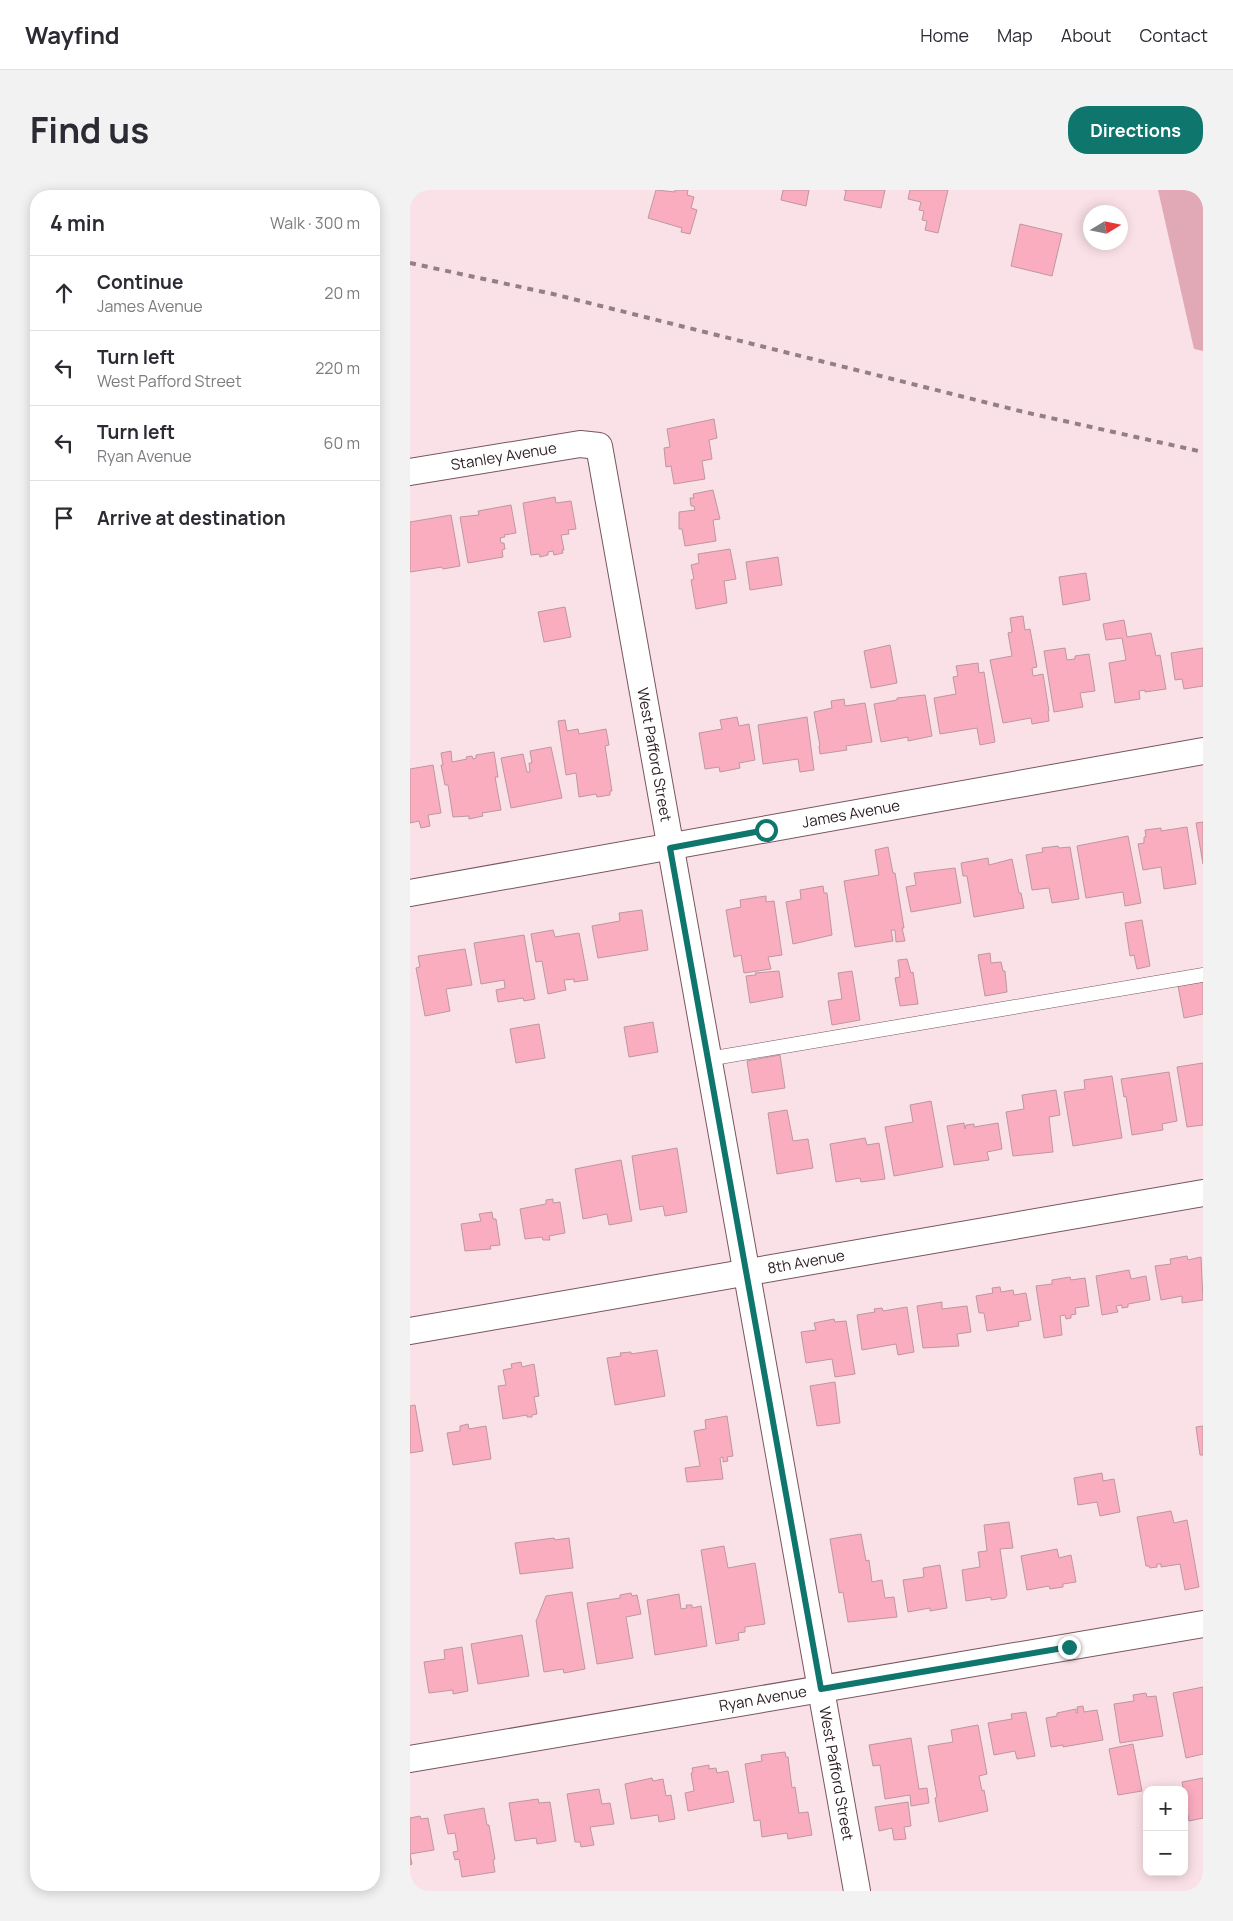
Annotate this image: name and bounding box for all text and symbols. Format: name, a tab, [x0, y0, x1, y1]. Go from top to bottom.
text: Wayfind	[25, 18, 120, 51]
text: Home	[920, 23, 969, 47]
text: Map	[997, 23, 1033, 47]
text: About	[1061, 23, 1111, 47]
text: Contact	[1139, 23, 1208, 47]
text: Find us	[30, 106, 149, 154]
button: Directions	[1068, 106, 1203, 154]
north arrow	[1083, 205, 1128, 250]
text: 4 min	[50, 209, 105, 237]
text: Walk · 300 m	[270, 212, 360, 234]
text: Continue	[97, 269, 183, 295]
icon: ahead	[50, 279, 78, 307]
text: 20 m	[324, 282, 360, 304]
text: James Avenue	[97, 295, 203, 317]
text: Turn left	[97, 344, 175, 370]
icon: left	[50, 354, 78, 382]
text: 220 m	[315, 357, 360, 379]
text: West Pafford Street	[97, 370, 242, 392]
text: Turn left	[97, 419, 175, 445]
icon: left	[50, 429, 78, 457]
text: 60 m	[324, 432, 360, 454]
street label: Stanley Avenue	[449, 437, 558, 475]
text: Ryan Avenue	[97, 445, 192, 467]
icon: arrive	[50, 504, 78, 532]
text: Arrive at destination	[97, 505, 286, 531]
street label: West Pafford Street	[632, 686, 677, 823]
street label: James Avenue	[800, 794, 902, 833]
route start	[755, 819, 778, 842]
street label: 8th Avenue	[766, 1245, 846, 1279]
route end	[1058, 1636, 1081, 1659]
street label: Ryan Avenue	[717, 1681, 809, 1716]
street label: West Pafford Street	[814, 1705, 859, 1842]
map controls	[1143, 1786, 1188, 1876]
button: +	[1143, 1786, 1188, 1831]
button: −	[1143, 1831, 1188, 1876]

